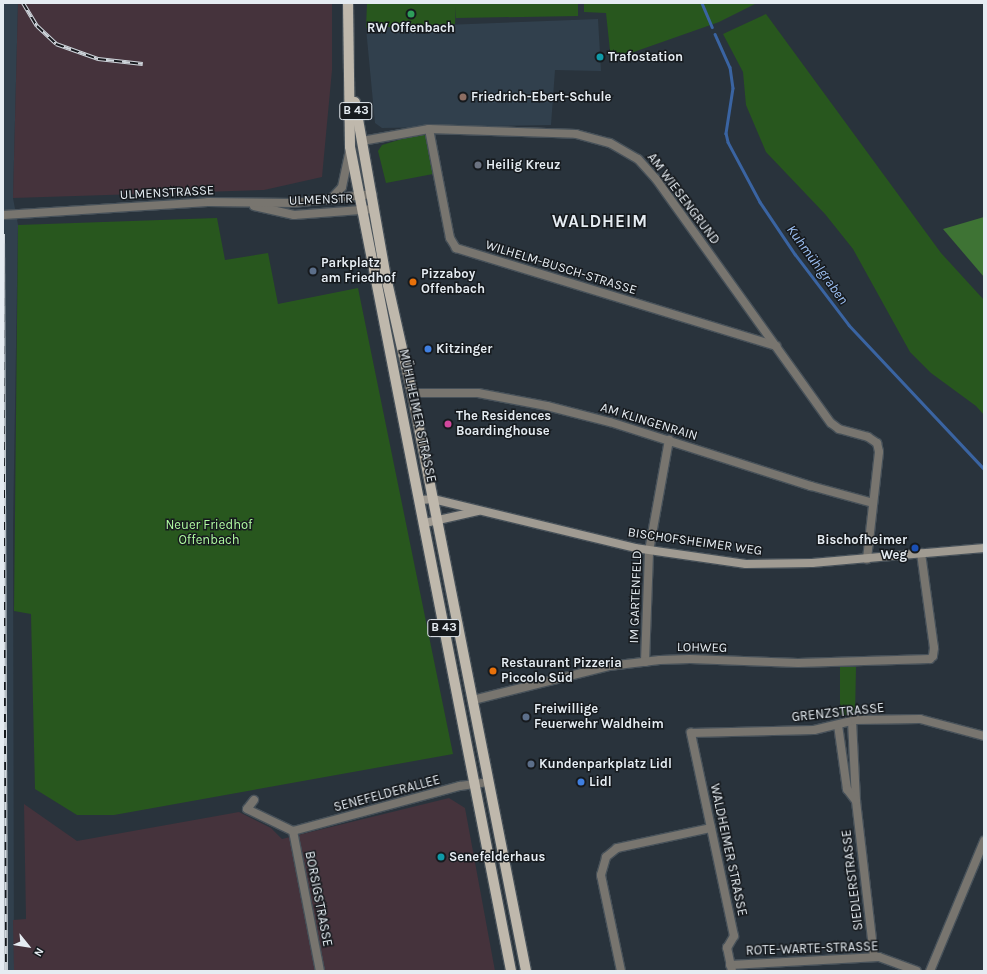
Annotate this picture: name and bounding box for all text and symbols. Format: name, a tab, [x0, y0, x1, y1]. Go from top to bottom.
marker: RW Offenbach	[406, 9, 416, 19]
place label: RW Offenbach	[367, 20, 455, 36]
place label: Trafostation	[608, 49, 683, 65]
marker: Trafostation	[595, 52, 605, 62]
place label: Friedrich-Ebert-Schule	[471, 89, 611, 105]
marker: Friedrich-Ebert-Schule	[458, 92, 468, 102]
road number: B 43	[339, 101, 373, 121]
street label: AM WIESENGRUND	[644, 150, 722, 248]
place label: Heilig Kreuz	[486, 157, 560, 173]
marker: Heilig Kreuz	[473, 160, 483, 170]
street label: ULMENSTRASSE	[119, 183, 215, 203]
street label: ULMENSTR	[289, 191, 353, 209]
district label: WALDHEIM	[552, 212, 648, 232]
water label: Kuhmühlgraben	[783, 222, 851, 308]
street label: WILHELM-BUSCH-STRASSE	[483, 238, 639, 298]
place label: Parkplatz am Friedhof	[321, 256, 396, 287]
marker: Parkplatz am Friedhof	[308, 266, 318, 276]
place label: Pizzaboy Offenbach	[421, 267, 485, 298]
marker: Pizzaboy Offenbach	[408, 277, 418, 287]
place label: Kitzinger	[436, 341, 492, 357]
marker: Kitzinger	[423, 344, 433, 354]
street label: MÜHLHEIMER STRASSE	[395, 348, 439, 484]
street label: AM KLINGENRAIN	[599, 400, 699, 444]
place label: The Residences Boardinghouse	[456, 409, 551, 440]
marker: The Residences Boardinghouse	[443, 419, 453, 429]
park label: Neuer Friedhof Offenbach	[165, 518, 253, 549]
street label: BISCHOFSHEIMER WEG	[627, 525, 763, 559]
place label: Bischofheimer Weg	[817, 533, 907, 564]
marker: Bischofheimer Weg	[910, 543, 920, 553]
street label: IM GARTENFELD	[627, 550, 645, 644]
road number: B 43	[427, 618, 461, 638]
street label: LOHWEG	[677, 640, 727, 656]
place label: Restaurant Pizzeria Piccolo Süd	[501, 656, 622, 687]
marker: Restaurant Pizzeria Piccolo Süd	[488, 666, 498, 676]
street label: GRENZSTRASSE	[791, 700, 885, 726]
place label: Freiwillige Feuerwehr Waldheim	[534, 702, 664, 733]
marker: Freiwillige Feuerwehr Waldheim	[521, 712, 531, 722]
place label: Kundenparkplatz Lidl	[539, 756, 672, 772]
marker: Kundenparkplatz Lidl	[526, 759, 536, 769]
street label: SENEFELDERALLEE	[332, 772, 442, 816]
place label: Lidl	[589, 774, 612, 790]
marker: Lidl	[576, 777, 586, 787]
street label: WALDHEIMER STRASSE	[706, 782, 750, 918]
street label: SIEDLERSTRASSE	[839, 829, 867, 931]
place label: Senefelderhaus	[449, 849, 545, 865]
street label: BORSIGSTRASSE	[301, 850, 335, 948]
marker: Senefelderhaus	[436, 852, 446, 862]
north arrow	[8, 926, 48, 966]
street label: ROTE-WARTE-STRASSE	[746, 939, 878, 959]
text: N	[31, 946, 46, 959]

